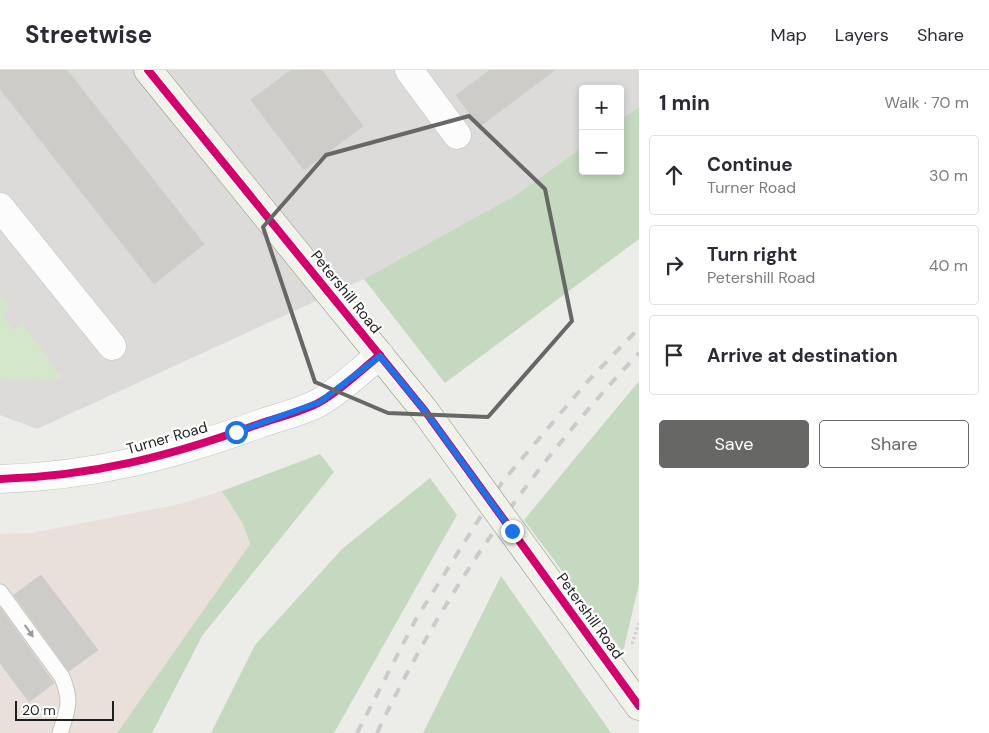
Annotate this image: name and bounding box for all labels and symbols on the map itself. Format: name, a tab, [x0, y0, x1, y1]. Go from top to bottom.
street label: Petershill Road	[306, 246, 386, 338]
street label: Turner Road	[124, 417, 210, 459]
route start	[225, 421, 248, 444]
route end	[501, 520, 524, 543]
street label: Petershill Road	[552, 569, 628, 663]
one-way arrow	[24, 624, 34, 638]
scale bar	[15, 698, 114, 721]

